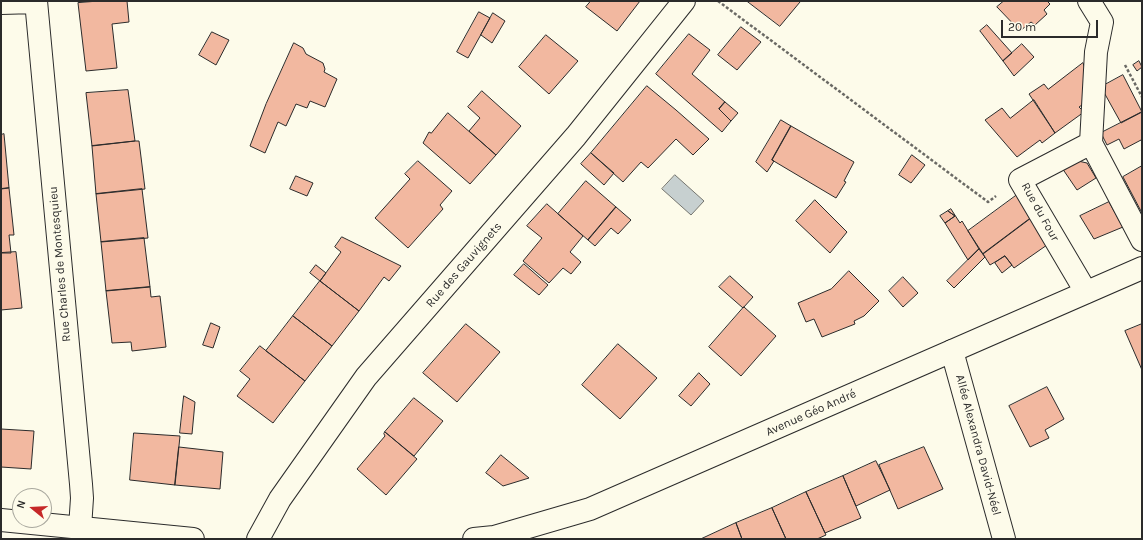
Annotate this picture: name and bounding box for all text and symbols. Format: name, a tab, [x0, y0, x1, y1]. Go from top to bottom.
scale bar	[1003, 12, 1100, 38]
text: 20 m	[1008, 20, 1036, 34]
street label: Rue du Four	[1018, 180, 1062, 244]
street label: Rue Charles de Montesquieu	[46, 186, 74, 342]
street label: Rue des Gauvignets	[423, 219, 505, 311]
street label: Allée Alexandra David-Néel	[952, 373, 1004, 517]
street label: Avenue Géo André	[764, 387, 858, 439]
north arrow	[12, 488, 52, 528]
text: N	[14, 499, 28, 510]

